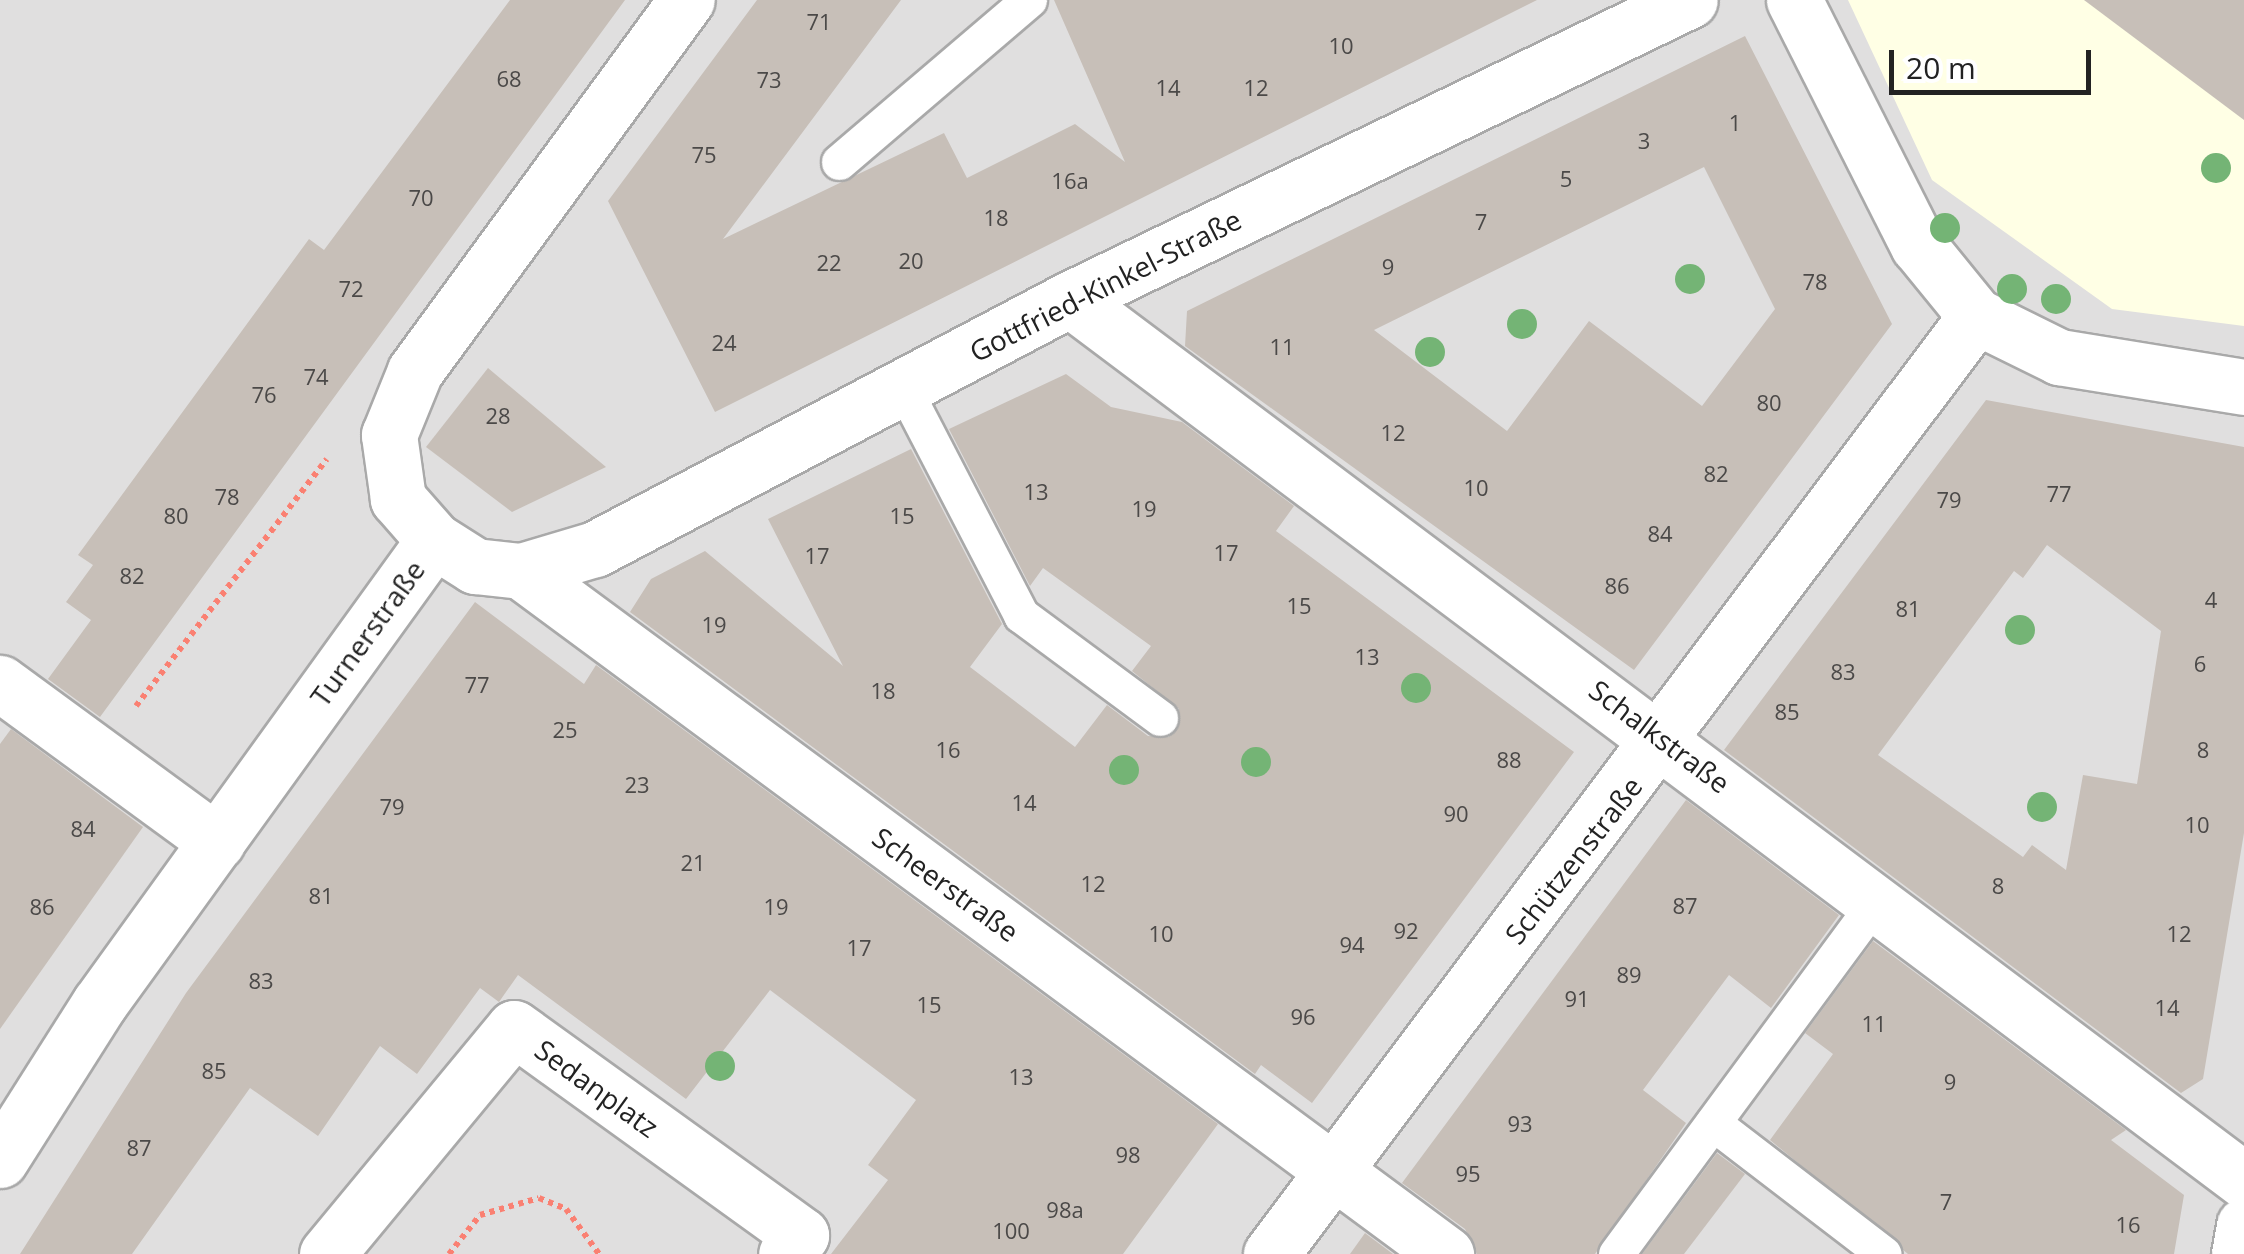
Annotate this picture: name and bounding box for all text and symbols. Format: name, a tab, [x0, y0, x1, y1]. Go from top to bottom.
house number: 71	[806, 9, 832, 35]
scale bar	[1894, 30, 2096, 92]
house number: 10	[1328, 33, 1354, 59]
text: 20 m	[1906, 47, 1976, 88]
house number: 68	[496, 66, 522, 92]
house number: 73	[756, 67, 782, 93]
house number: 14	[1155, 75, 1181, 101]
house number: 12	[1243, 75, 1269, 101]
house number: 1	[1729, 110, 1741, 136]
house number: 3	[1638, 128, 1650, 154]
house number: 75	[691, 142, 717, 168]
house number: 5	[1560, 166, 1572, 192]
house number: 16a	[1051, 168, 1089, 194]
house number: 70	[408, 185, 434, 211]
street label: Gottfried-Kinkel-Straße	[964, 202, 1246, 368]
house number: 18	[983, 205, 1009, 231]
house number: 7	[1475, 209, 1487, 235]
house number: 20	[898, 248, 924, 274]
house number: 22	[816, 250, 842, 276]
house number: 9	[1382, 254, 1394, 280]
house number: 78	[1802, 269, 1828, 295]
house number: 72	[338, 276, 364, 302]
house number: 24	[711, 330, 737, 356]
house number: 11	[1269, 334, 1295, 360]
house number: 74	[303, 364, 329, 390]
house number: 76	[251, 382, 277, 408]
house number: 80	[1756, 390, 1782, 416]
house number: 28	[485, 403, 511, 429]
house number: 12	[1380, 420, 1406, 446]
house number: 82	[1703, 461, 1729, 487]
house number: 10	[1463, 475, 1489, 501]
house number: 13	[1023, 479, 1049, 505]
house number: 77	[2046, 481, 2072, 507]
house number: 78	[214, 484, 240, 510]
house number: 79	[1936, 487, 1962, 513]
house number: 19	[1131, 496, 1157, 522]
house number: 80	[163, 503, 189, 529]
house number: 15	[889, 503, 915, 529]
house number: 84	[1647, 521, 1673, 547]
house number: 17	[1213, 540, 1239, 566]
house number: 17	[804, 543, 830, 569]
street label: Turnerstraße	[303, 554, 431, 712]
house number: 82	[119, 563, 145, 589]
house number: 86	[1604, 573, 1630, 599]
house number: 4	[2205, 587, 2217, 613]
house number: 15	[1286, 593, 1312, 619]
house number: 81	[1895, 596, 1921, 622]
house number: 19	[701, 612, 727, 638]
house number: 13	[1354, 644, 1380, 670]
house number: 6	[2194, 651, 2206, 677]
house number: 83	[1830, 659, 1856, 685]
house number: 77	[464, 672, 490, 698]
street label: Schalkstraße	[1583, 672, 1737, 800]
house number: 18	[870, 678, 896, 704]
house number: 85	[1774, 699, 1800, 725]
house number: 25	[552, 717, 578, 743]
house number: 16	[935, 737, 961, 763]
house number: 8	[2197, 737, 2209, 763]
house number: 88	[1496, 747, 1522, 773]
street label: Schützenstraße	[1497, 770, 1649, 950]
house number: 23	[624, 772, 650, 798]
house number: 14	[1011, 790, 1037, 816]
house number: 79	[379, 794, 405, 820]
house number: 90	[1443, 801, 1469, 827]
house number: 10	[2184, 812, 2210, 838]
house number: 84	[70, 816, 96, 842]
street label: Scheerstraße	[866, 820, 1026, 948]
house number: 21	[680, 850, 706, 876]
house number: 12	[1080, 871, 1106, 897]
house number: 8	[1992, 873, 2004, 899]
house number: 81	[308, 883, 334, 909]
house number: 87	[1672, 893, 1698, 919]
house number: 86	[29, 894, 55, 920]
house number: 19	[763, 894, 789, 920]
house number: 92	[1393, 918, 1419, 944]
house number: 10	[1148, 921, 1174, 947]
house number: 12	[2166, 921, 2192, 947]
house number: 94	[1339, 932, 1365, 958]
house number: 17	[846, 935, 872, 961]
house number: 89	[1616, 962, 1642, 988]
house number: 83	[248, 968, 274, 994]
house number: 91	[1564, 986, 1590, 1012]
house number: 15	[916, 992, 942, 1018]
house number: 14	[2154, 995, 2180, 1021]
house number: 96	[1290, 1004, 1316, 1030]
house number: 11	[1861, 1011, 1887, 1037]
street label: Sedanplatz	[529, 1032, 665, 1144]
house number: 85	[201, 1058, 227, 1084]
house number: 13	[1008, 1064, 1034, 1090]
house number: 9	[1944, 1069, 1956, 1095]
house number: 93	[1507, 1111, 1533, 1137]
house number: 87	[126, 1135, 152, 1161]
house number: 98	[1115, 1142, 1141, 1168]
house number: 95	[1455, 1161, 1481, 1187]
house number: 7	[1940, 1189, 1952, 1215]
house number: 98a	[1046, 1197, 1084, 1223]
house number: 16	[2115, 1212, 2141, 1238]
house number: 100	[992, 1218, 1030, 1244]

